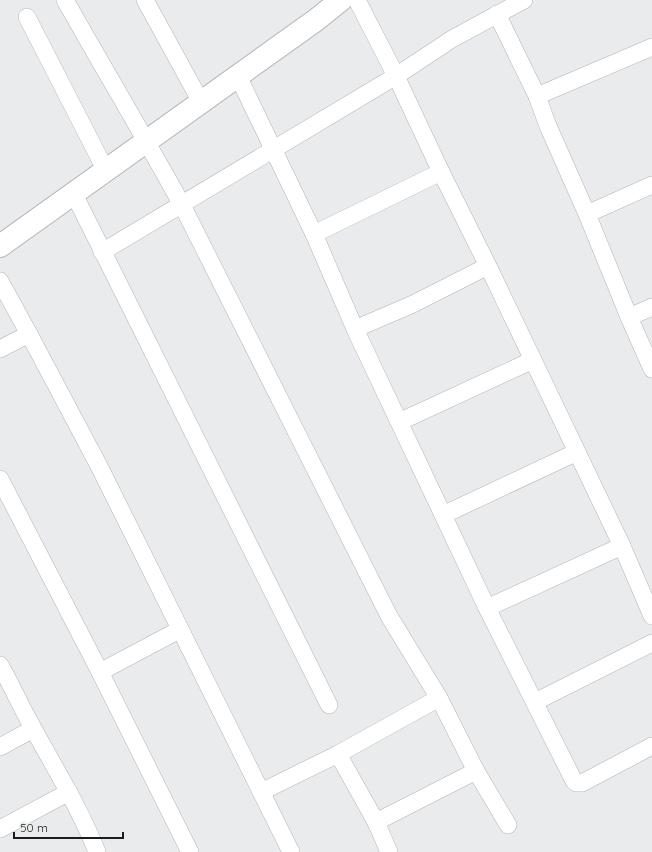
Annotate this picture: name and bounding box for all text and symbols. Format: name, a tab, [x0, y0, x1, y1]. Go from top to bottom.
scale bar	[14, 814, 123, 840]
text: 50 m	[20, 820, 48, 835]

